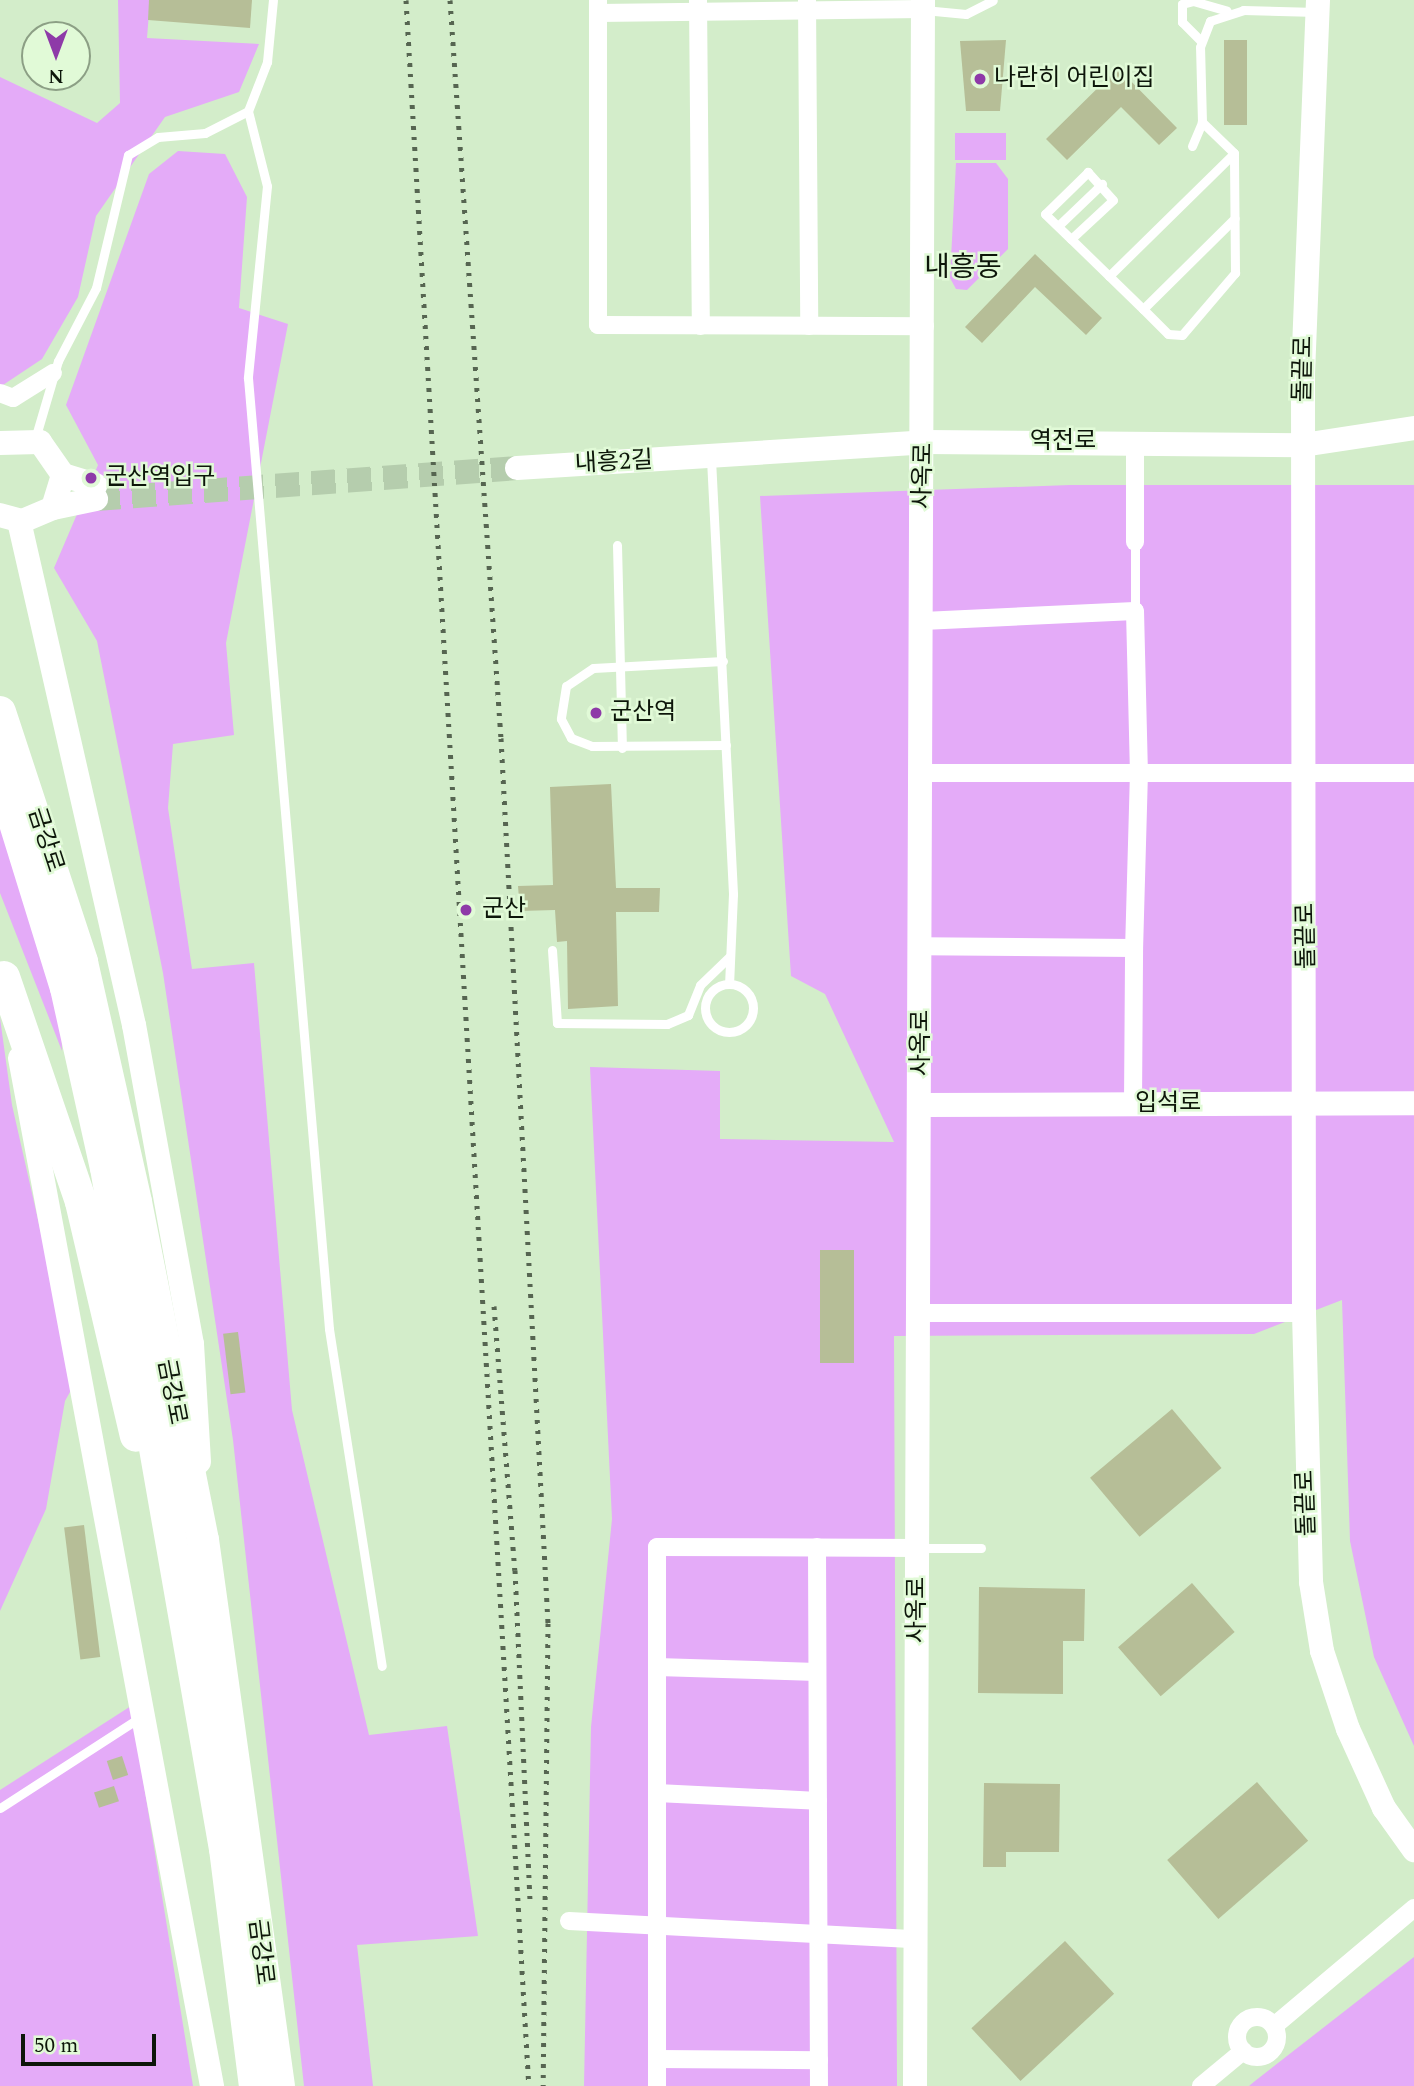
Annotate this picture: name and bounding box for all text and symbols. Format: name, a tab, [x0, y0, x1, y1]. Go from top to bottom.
north arrow	[21, 21, 91, 91]
text: N	[48, 61, 64, 90]
place label: 나란히 어린이집	[994, 65, 1155, 93]
marker: 나란히 어린이집	[972, 71, 988, 87]
district label: 내흥동	[924, 251, 1002, 285]
street label: 돌끝로	[1289, 336, 1319, 402]
street label: 역전로	[1030, 428, 1096, 456]
street label: 사옥로	[909, 443, 939, 509]
street label: 내흥2길	[574, 447, 654, 479]
place label: 군산역입구	[105, 464, 215, 492]
marker: 군산역입구	[83, 470, 99, 486]
place label: 군산역	[610, 699, 676, 727]
marker: 군산역	[588, 705, 604, 721]
street label: 금강로	[21, 804, 69, 876]
place label: 군산	[482, 896, 526, 924]
marker: 군산	[456, 900, 476, 920]
street label: 돌끝로	[1292, 903, 1322, 969]
street label: 사옥로	[908, 1010, 936, 1076]
street label: 입석로	[1135, 1090, 1201, 1118]
street label: 금강로	[151, 1357, 191, 1427]
street label: 돌끝로	[1291, 1469, 1323, 1537]
street label: 사옥로	[904, 1577, 932, 1643]
street label: 금강로	[242, 1917, 278, 1987]
scale bar	[24, 2020, 159, 2064]
text: 50 m	[34, 2030, 78, 2062]

